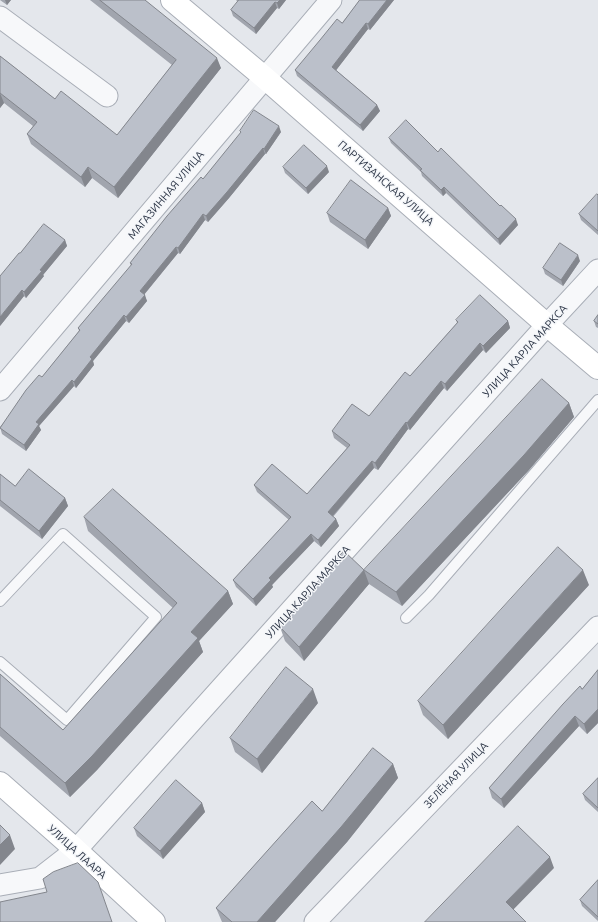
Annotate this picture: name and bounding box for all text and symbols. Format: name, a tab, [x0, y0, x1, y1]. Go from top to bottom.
street label: ПАРТИЗАНСКАЯ УЛИЦА	[335, 138, 437, 228]
street label: МАГАЗИННАЯ УЛИЦА	[125, 148, 207, 242]
street label: УЛИЦА КАРЛА МАРКСА	[480, 302, 570, 400]
street label: УЛИЦА КАРЛА МАРКСА	[263, 543, 353, 641]
street label: ЗЕЛЁНАЯ УЛИЦА	[421, 739, 491, 811]
street label: УЛИЦА ЛААРА	[45, 822, 109, 882]

